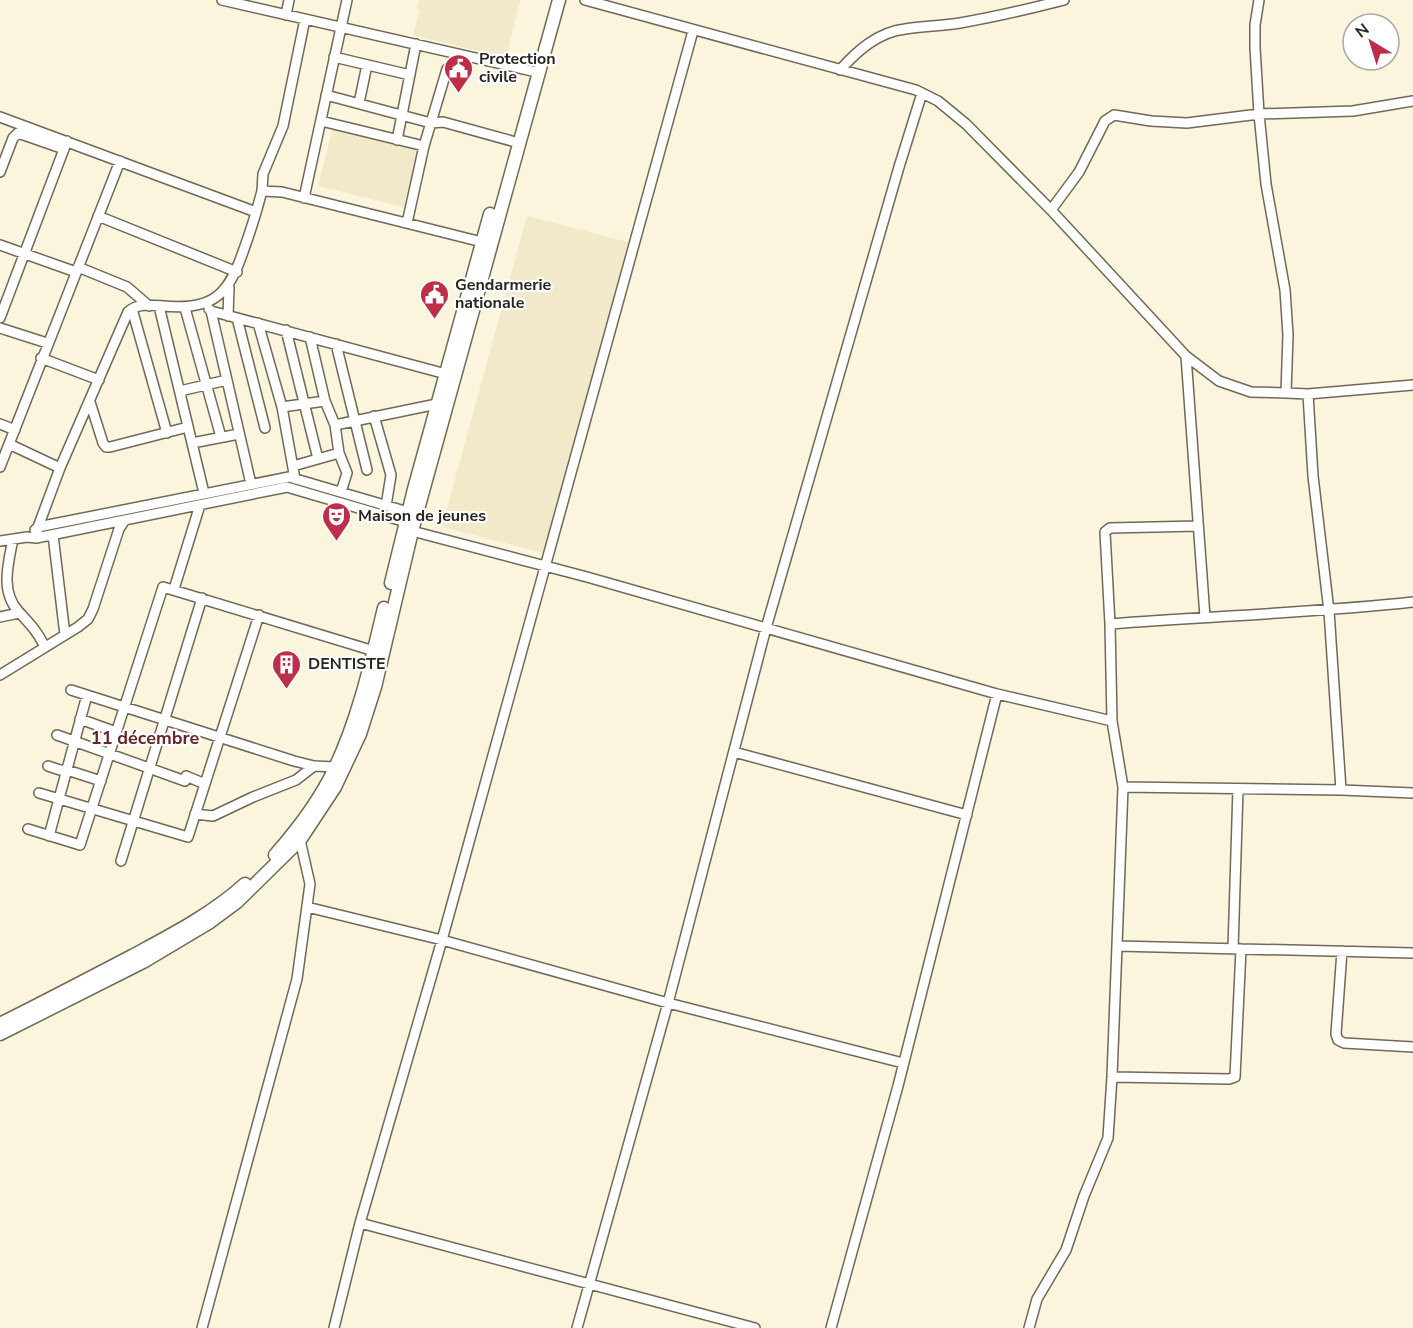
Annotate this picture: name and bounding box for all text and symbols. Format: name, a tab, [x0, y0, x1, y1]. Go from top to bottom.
north arrow	[1341, 12, 1401, 72]
text: N	[1351, 19, 1374, 43]
place label: Protection civile	[479, 48, 556, 88]
public building icon: Protection civile	[442, 52, 474, 94]
place label: Gendarmerie nationale	[455, 274, 551, 314]
public building icon: Gendarmerie nationale	[418, 278, 450, 320]
theatre icon: Maison de jeunes	[321, 500, 353, 542]
place label: Maison de jeunes	[358, 505, 486, 527]
building icon: DENTISTE	[271, 648, 303, 690]
place label: DENTISTE	[308, 653, 386, 675]
district label: 11 décembre	[91, 726, 199, 750]

